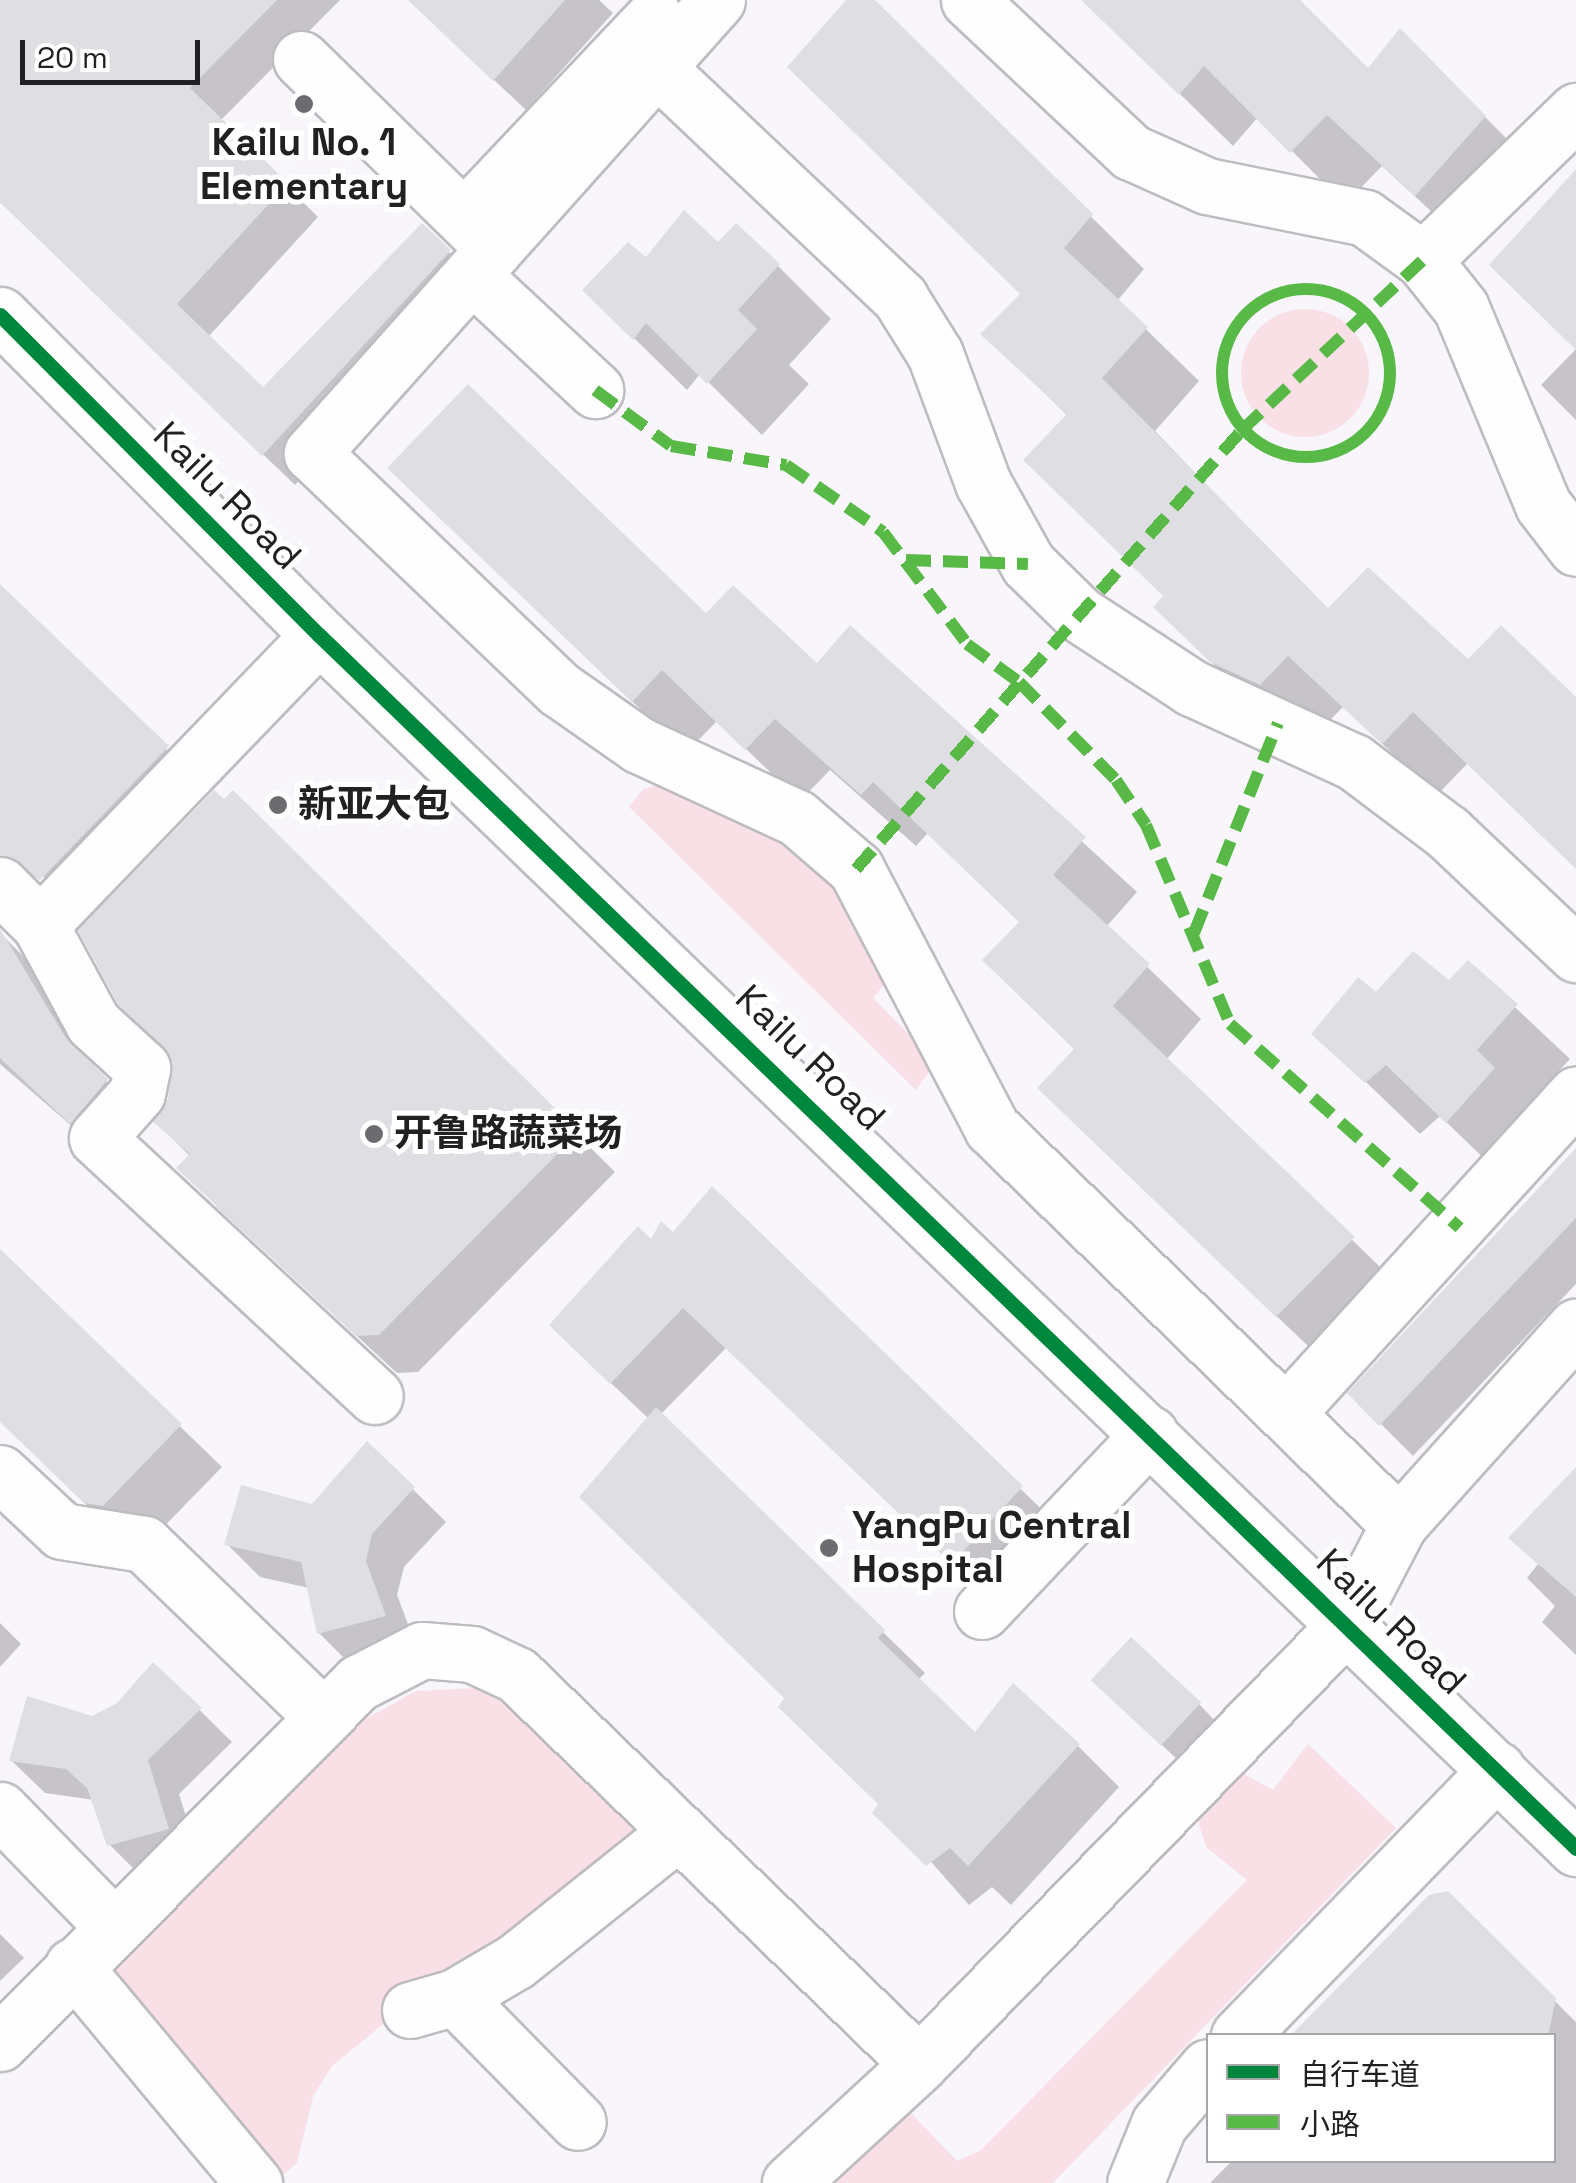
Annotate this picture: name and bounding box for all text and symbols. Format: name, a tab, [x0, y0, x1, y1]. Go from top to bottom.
scale bar	[25, 20, 205, 82]
text: 20 m	[37, 38, 108, 77]
marker: Kailu No. 1 Elementary	[293, 93, 315, 115]
place label: Kailu No. 1 Elementary	[200, 120, 408, 210]
street label: Kailu Road	[144, 413, 310, 579]
place label: 新亚大包	[298, 782, 450, 828]
marker: 新亚大包	[267, 794, 289, 816]
street label: Kailu Road	[726, 976, 894, 1140]
place label: 开鲁路蔬菜场	[394, 1111, 622, 1157]
marker: 开鲁路蔬菜场	[363, 1123, 385, 1145]
place label: YangPu Central Hospital	[852, 1503, 1131, 1592]
marker: YangPu Central Hospital	[816, 1535, 842, 1561]
street label: Kailu Road	[1307, 1540, 1475, 1704]
legend	[1206, 2033, 1556, 2163]
text: 自行车道	[1300, 2055, 1420, 2094]
text: 小路	[1300, 2105, 1360, 2144]

